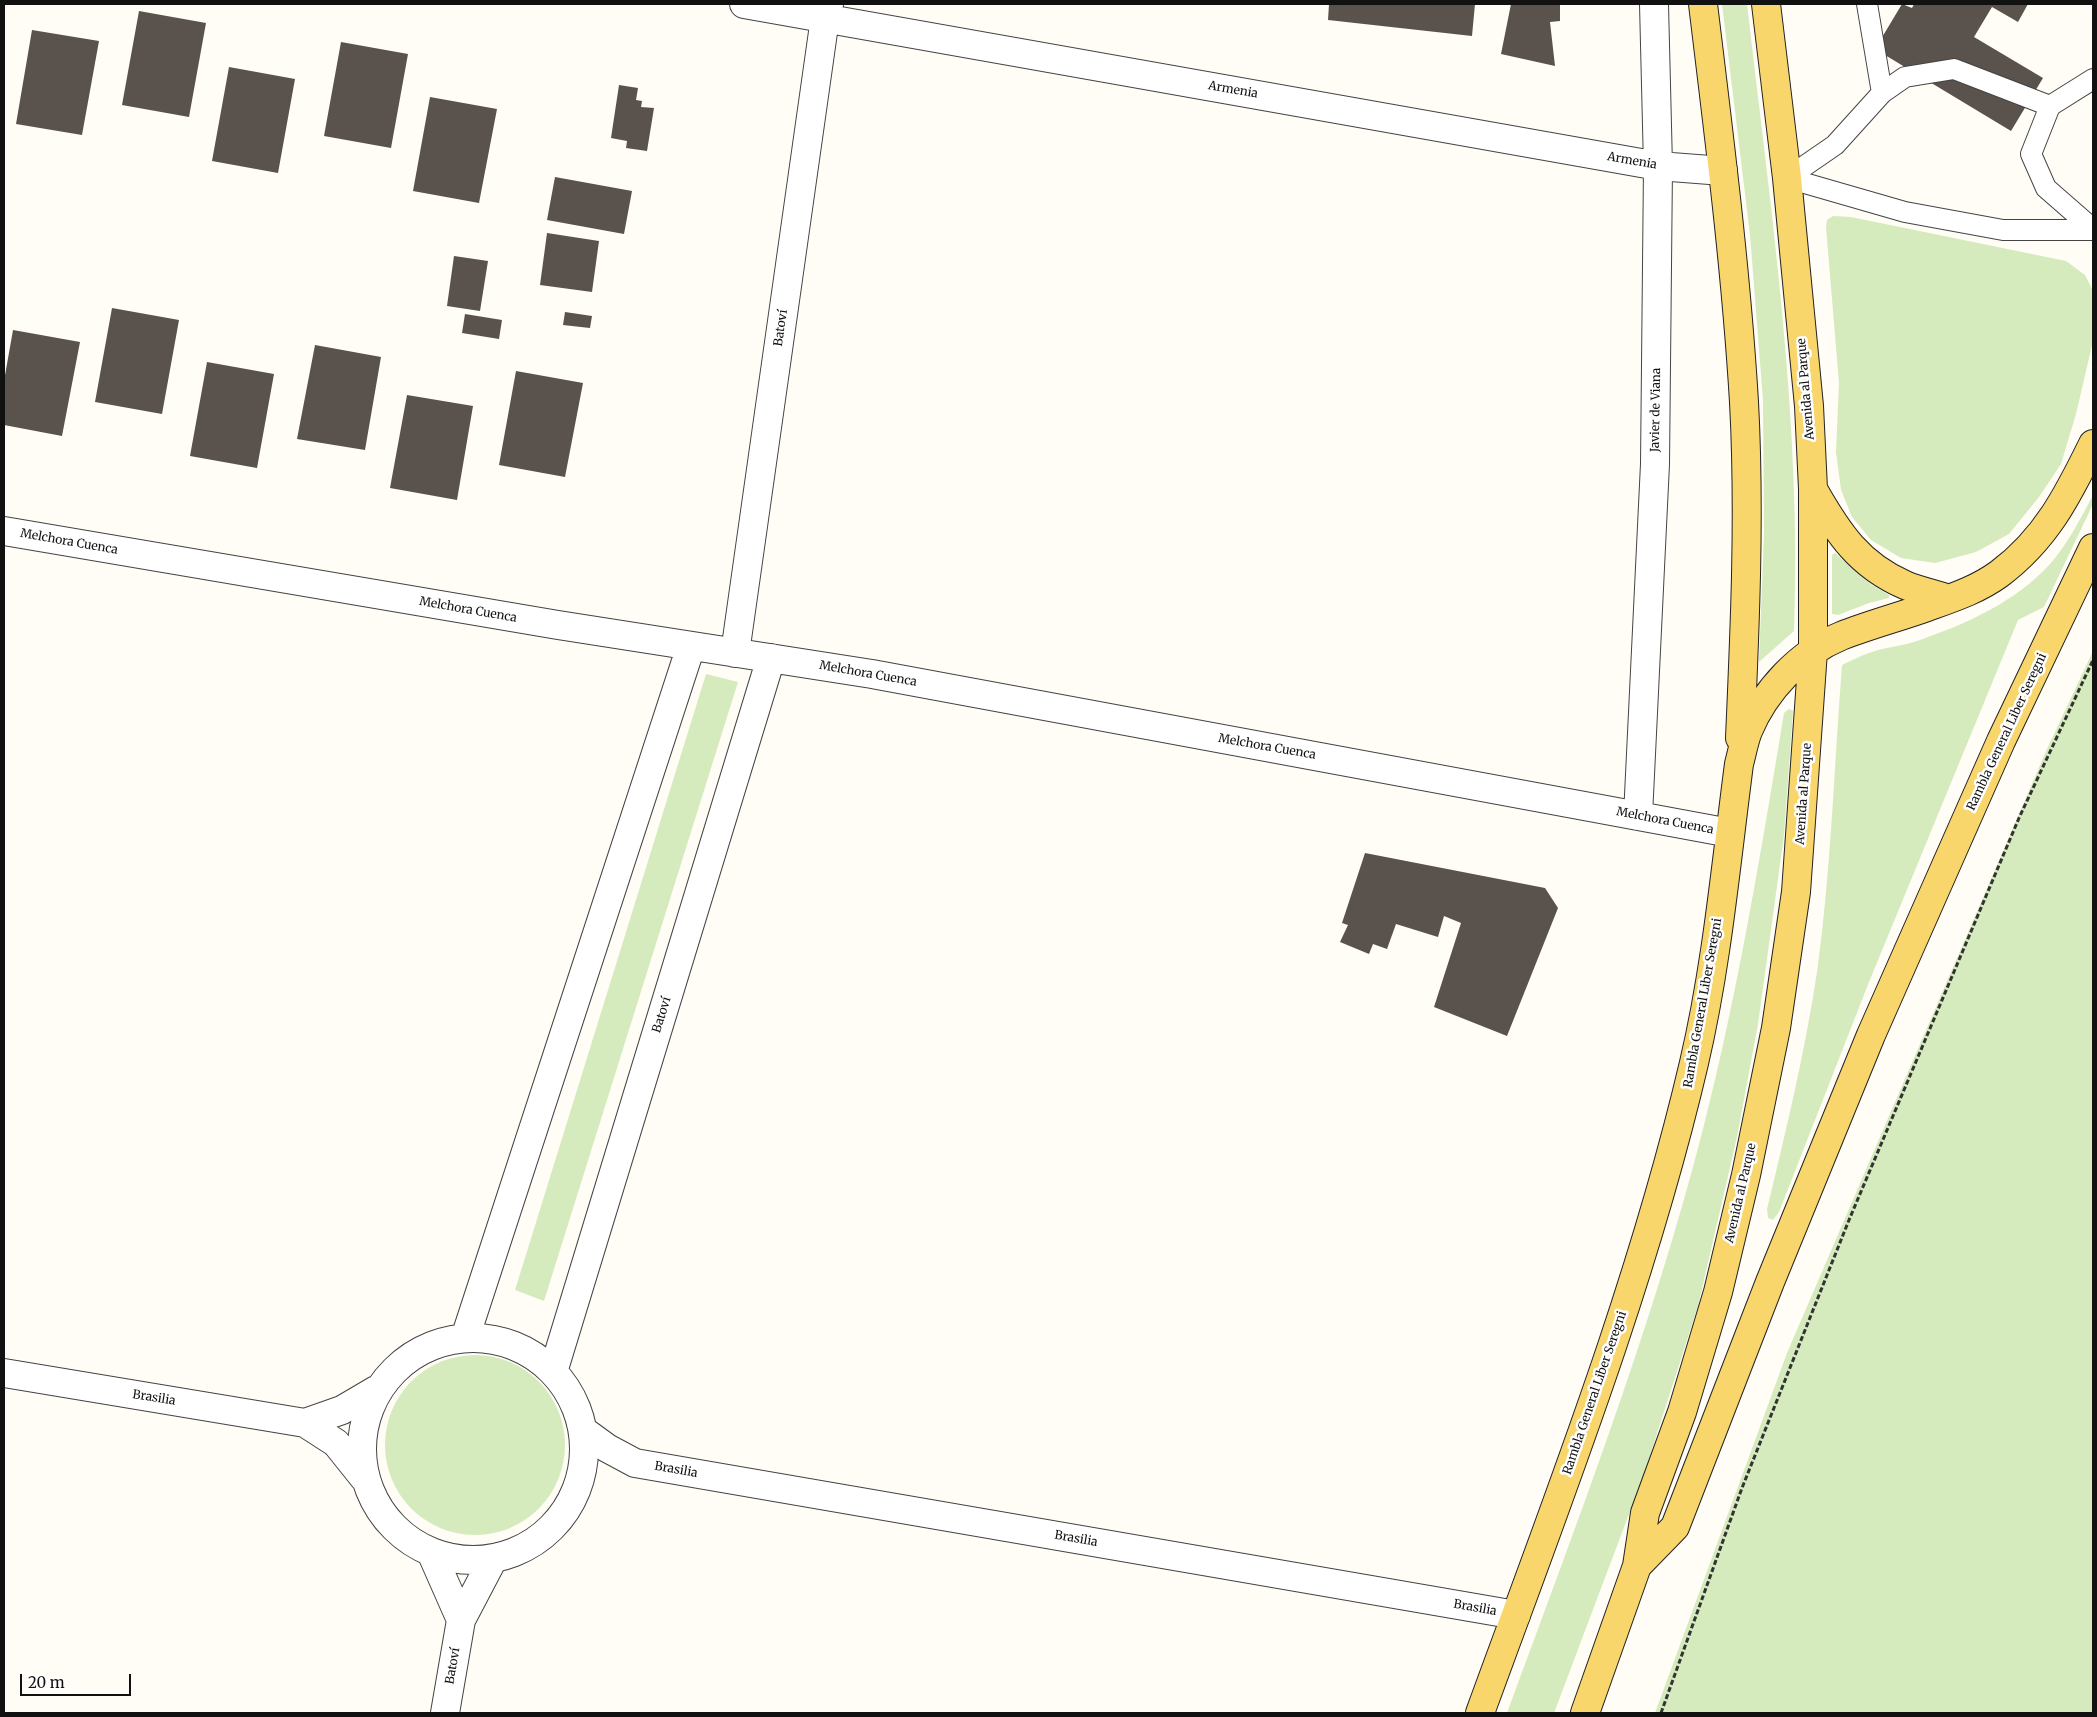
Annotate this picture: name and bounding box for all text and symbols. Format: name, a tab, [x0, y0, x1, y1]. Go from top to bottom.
street label: Armenia	[1207, 79, 1259, 101]
street label: Armenia	[1606, 150, 1658, 172]
street label: Batoví	[771, 309, 791, 347]
street label: Avenida al Parque	[1794, 338, 1818, 440]
street label: Javier de Viana	[1648, 368, 1664, 452]
street label: Melchora Cuenca	[19, 526, 119, 558]
street label: Melchora Cuenca	[418, 594, 518, 626]
street label: Rambla General Liber Seregni	[1964, 651, 2050, 813]
street label: Melchora Cuenca	[818, 658, 918, 690]
street label: Melchora Cuenca	[1217, 731, 1317, 763]
street label: Avenida al Parque	[1793, 743, 1815, 845]
street label: Melchora Cuenca	[1615, 805, 1715, 837]
street label: Rambla General Liber Seregni	[1681, 917, 1725, 1089]
street label: Batoví	[650, 995, 674, 1035]
street label: Avenida al Parque	[1723, 1142, 1759, 1244]
street label: Rambla General Liber Seregni	[1560, 1309, 1630, 1477]
street label: Brasilia	[131, 1387, 177, 1409]
street label: Brasilia	[653, 1459, 699, 1481]
street label: Brasilia	[1053, 1528, 1099, 1550]
street label: Brasilia	[1452, 1597, 1498, 1619]
street label: Batoví	[443, 1647, 463, 1685]
scale bar	[22, 1664, 134, 1696]
text: 20 m	[28, 1673, 65, 1692]

